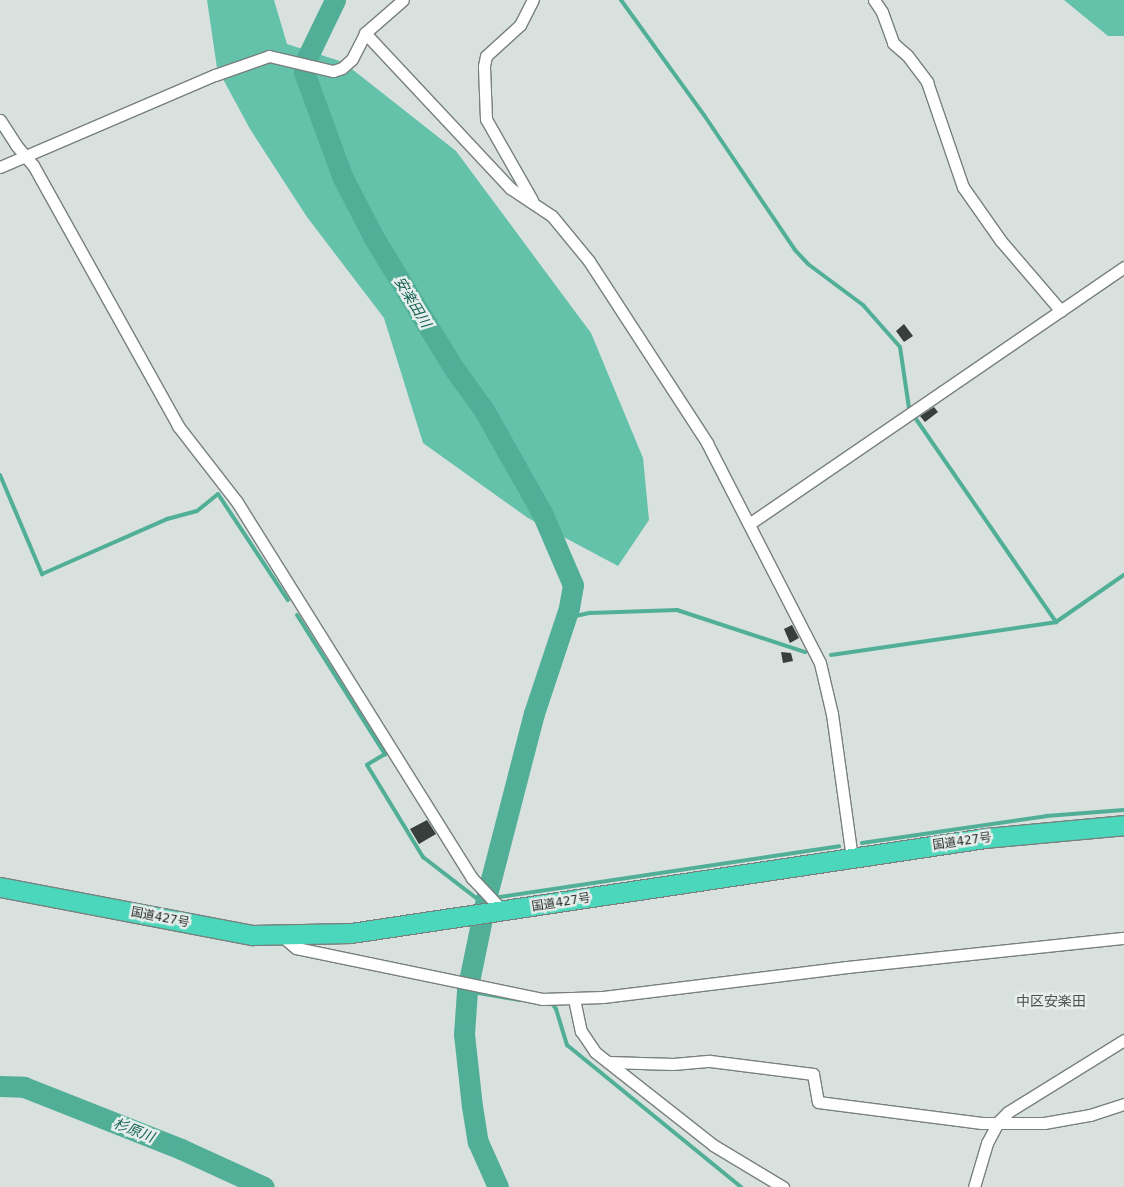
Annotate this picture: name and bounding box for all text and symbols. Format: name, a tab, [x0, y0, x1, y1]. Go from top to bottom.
water label: 安楽田川	[391, 274, 435, 330]
street label: 国道427号	[932, 831, 992, 853]
street label: 国道427号	[531, 891, 591, 915]
street label: 国道427号	[130, 905, 190, 931]
district label: 中区安楽田	[1016, 993, 1086, 1009]
water label: 杉原川	[111, 1115, 157, 1145]

